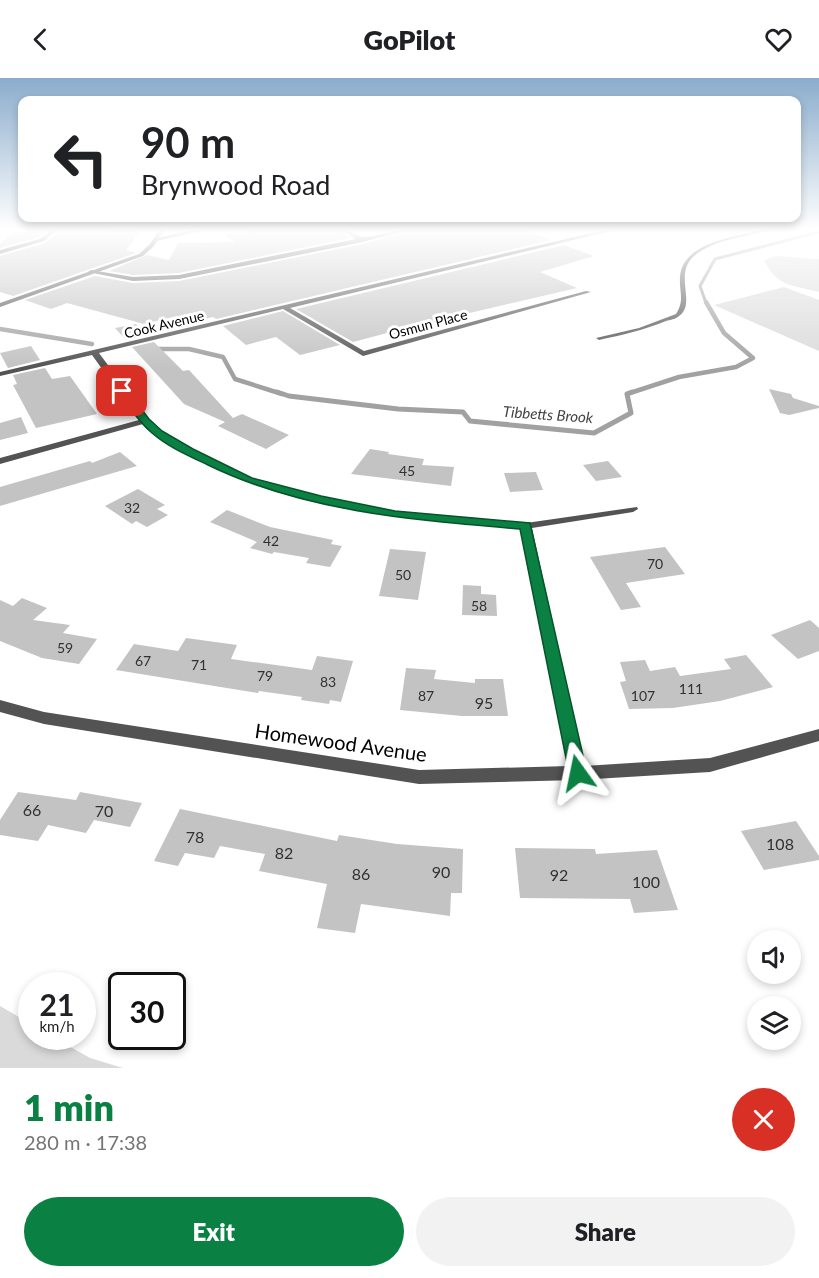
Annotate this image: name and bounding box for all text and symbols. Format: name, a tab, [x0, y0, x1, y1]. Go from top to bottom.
icon: back	[24, 23, 57, 56]
text: GoPilot	[364, 23, 455, 56]
icon: heart	[762, 23, 795, 56]
text: 90 m	[141, 117, 235, 167]
icon: left	[42, 120, 120, 198]
text: Brynwood Road	[141, 168, 330, 201]
street label: Osmun Place	[387, 305, 469, 343]
street label: Cook Avenue	[122, 307, 206, 341]
pin	[96, 365, 147, 416]
icon: arrive	[105, 374, 138, 407]
water label: Tibbetts Brook	[502, 402, 595, 426]
house number: 45	[399, 462, 415, 479]
house number: 32	[124, 499, 140, 516]
house number: 42	[263, 532, 279, 549]
house number: 70	[647, 555, 663, 572]
house number: 50	[395, 566, 411, 583]
house number: 58	[471, 597, 487, 614]
house number: 59	[57, 639, 73, 656]
house number: 67	[135, 652, 151, 669]
house number: 71	[191, 656, 207, 673]
house number: 79	[257, 667, 273, 684]
house number: 83	[320, 673, 336, 690]
house number: 111	[679, 680, 703, 697]
house number: 87	[418, 687, 434, 704]
house number: 107	[631, 687, 655, 704]
house number: 95	[475, 693, 493, 712]
street label: Homewood Avenue	[254, 718, 428, 766]
position arrow	[546, 741, 610, 805]
house number: 66	[23, 800, 41, 819]
house number: 70	[95, 801, 113, 820]
house number: 78	[186, 827, 204, 846]
house number: 108	[766, 834, 794, 853]
house number: 82	[275, 843, 293, 862]
house number: 90	[432, 862, 450, 881]
house number: 86	[352, 864, 370, 883]
house number: 92	[550, 865, 568, 884]
house number: 100	[632, 872, 660, 891]
map controls	[747, 930, 801, 1050]
button: sound	[747, 930, 801, 984]
speed limit sign: 30	[108, 972, 186, 1050]
text: 21	[40, 986, 74, 1022]
button: layers	[747, 996, 801, 1050]
text: km/h	[39, 1017, 75, 1035]
text: 1 min	[24, 1085, 114, 1129]
button: close	[732, 1088, 795, 1151]
text: 280 m · 17:38	[24, 1130, 147, 1154]
button: Exit	[24, 1197, 404, 1266]
button: Share	[416, 1197, 795, 1266]

